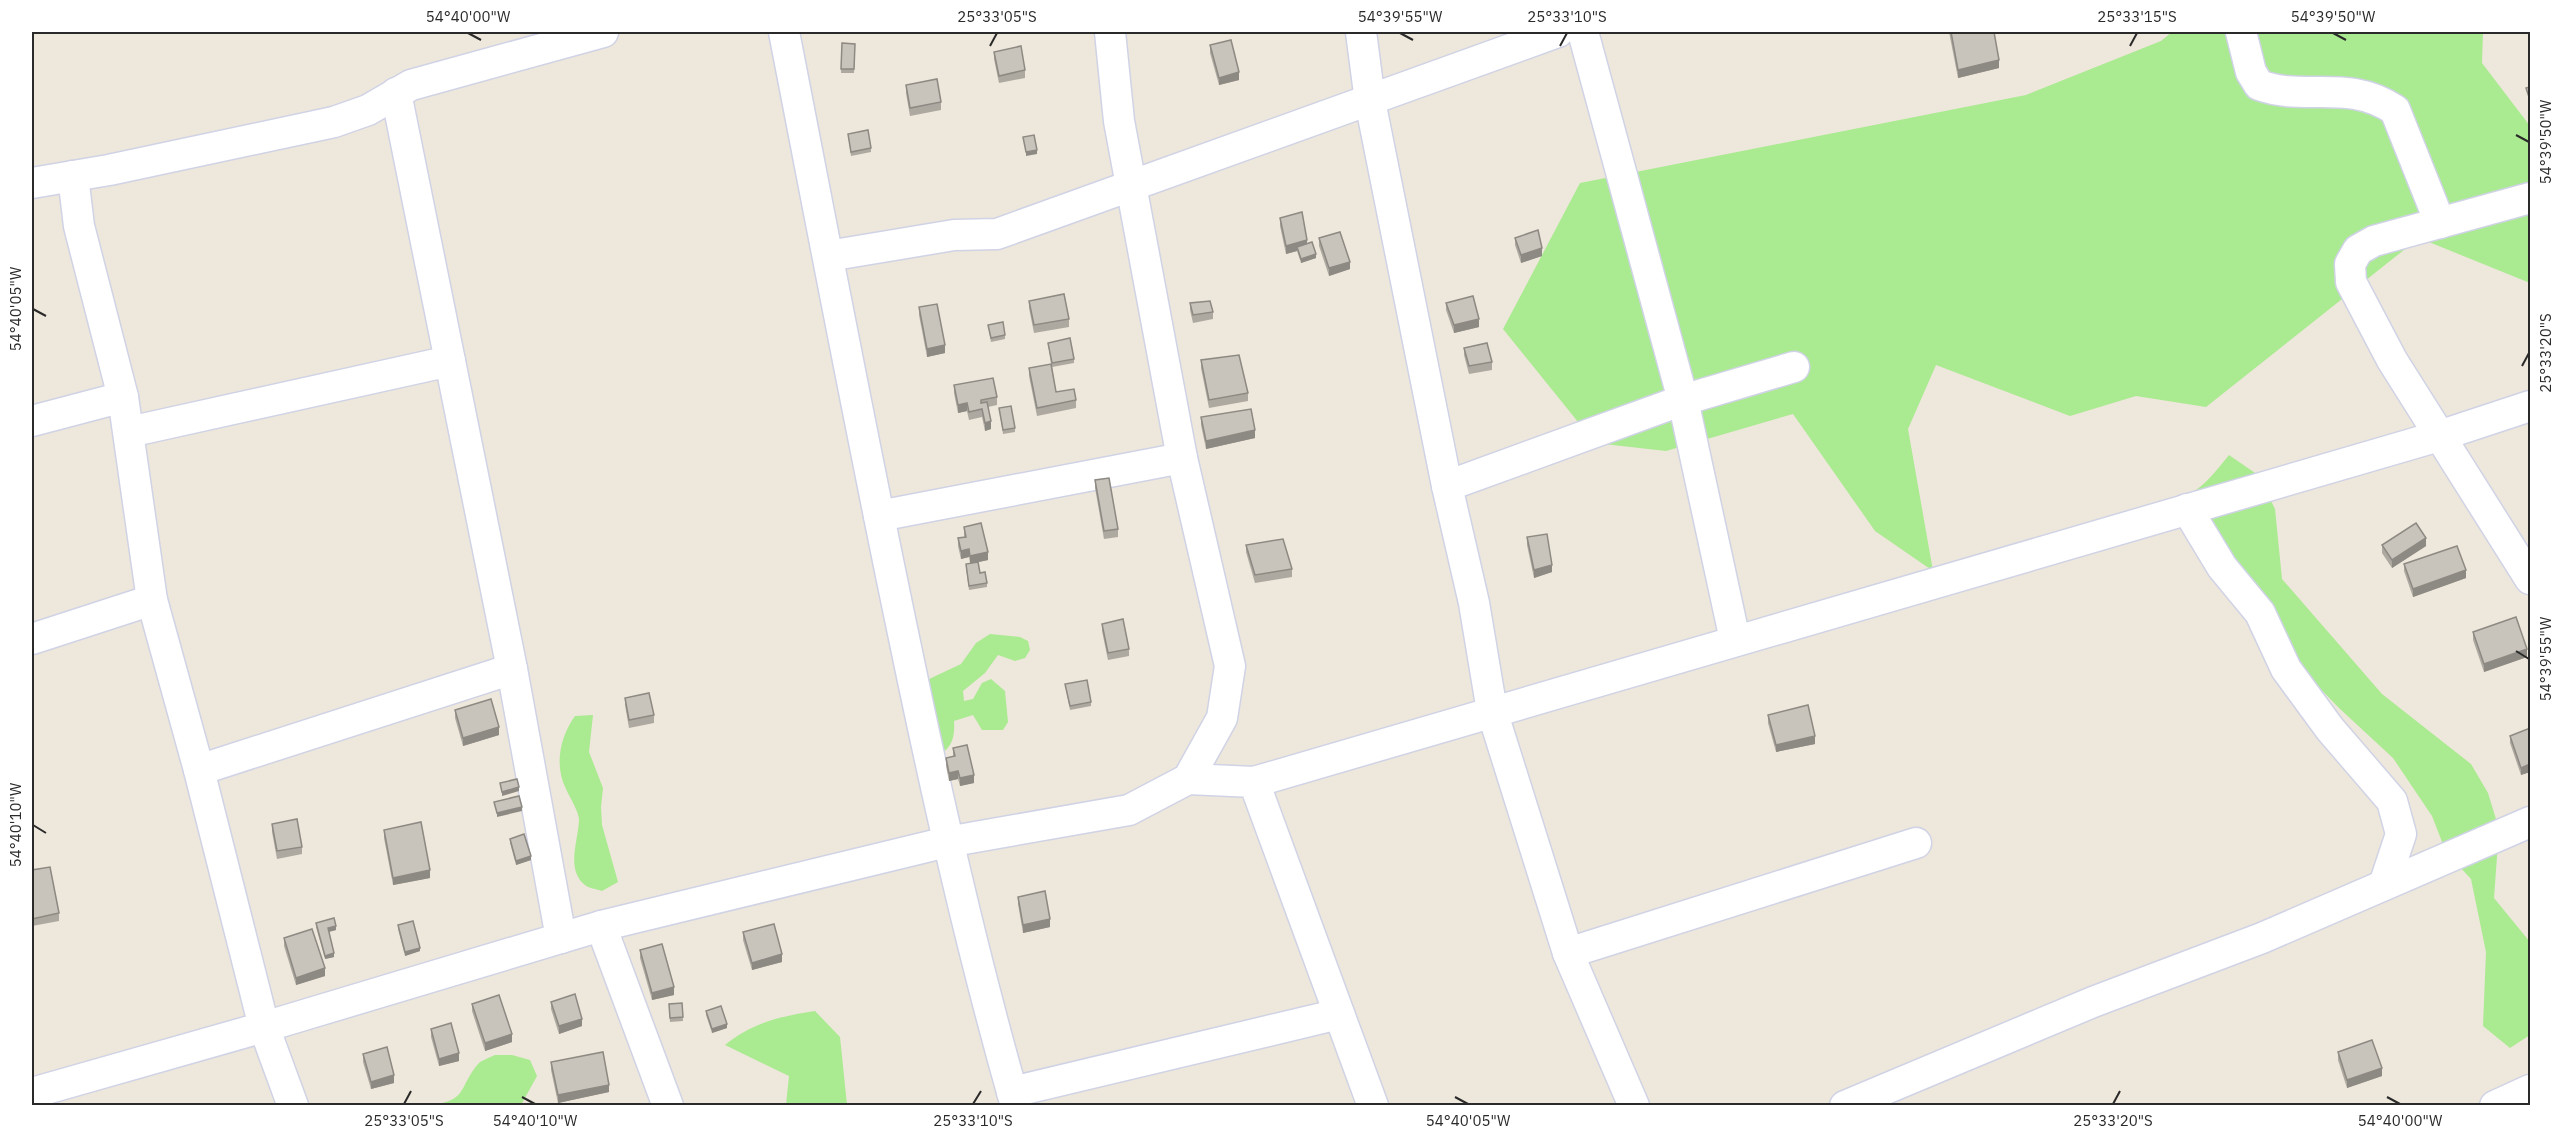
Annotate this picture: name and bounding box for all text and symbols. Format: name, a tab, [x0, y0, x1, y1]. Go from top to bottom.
text: 54°40'00"W	[426, 7, 511, 26]
text: 25°33'05"S	[957, 7, 1037, 26]
text: 54°39'55"W	[1358, 7, 1443, 26]
text: 25°33'10"S	[1527, 7, 1607, 26]
text: 25°33'15"S	[2097, 7, 2177, 26]
text: 54°39'50"W	[2291, 7, 2376, 26]
text: 54°39'50"W	[2536, 99, 2555, 184]
text: 54°40'05"W	[6, 266, 25, 351]
text: 25°33'20"S	[2536, 313, 2555, 393]
text: 54°39'55"W	[2536, 616, 2555, 701]
text: 54°40'10"W	[6, 782, 25, 867]
text: 25°33'05"S	[364, 1111, 444, 1130]
text: 54°40'10"W	[493, 1111, 578, 1130]
text: 25°33'10"S	[933, 1111, 1013, 1130]
text: 54°40'05"W	[1426, 1111, 1511, 1130]
text: 25°33'20"S	[2073, 1111, 2153, 1130]
text: 54°40'00"W	[2358, 1111, 2443, 1130]

